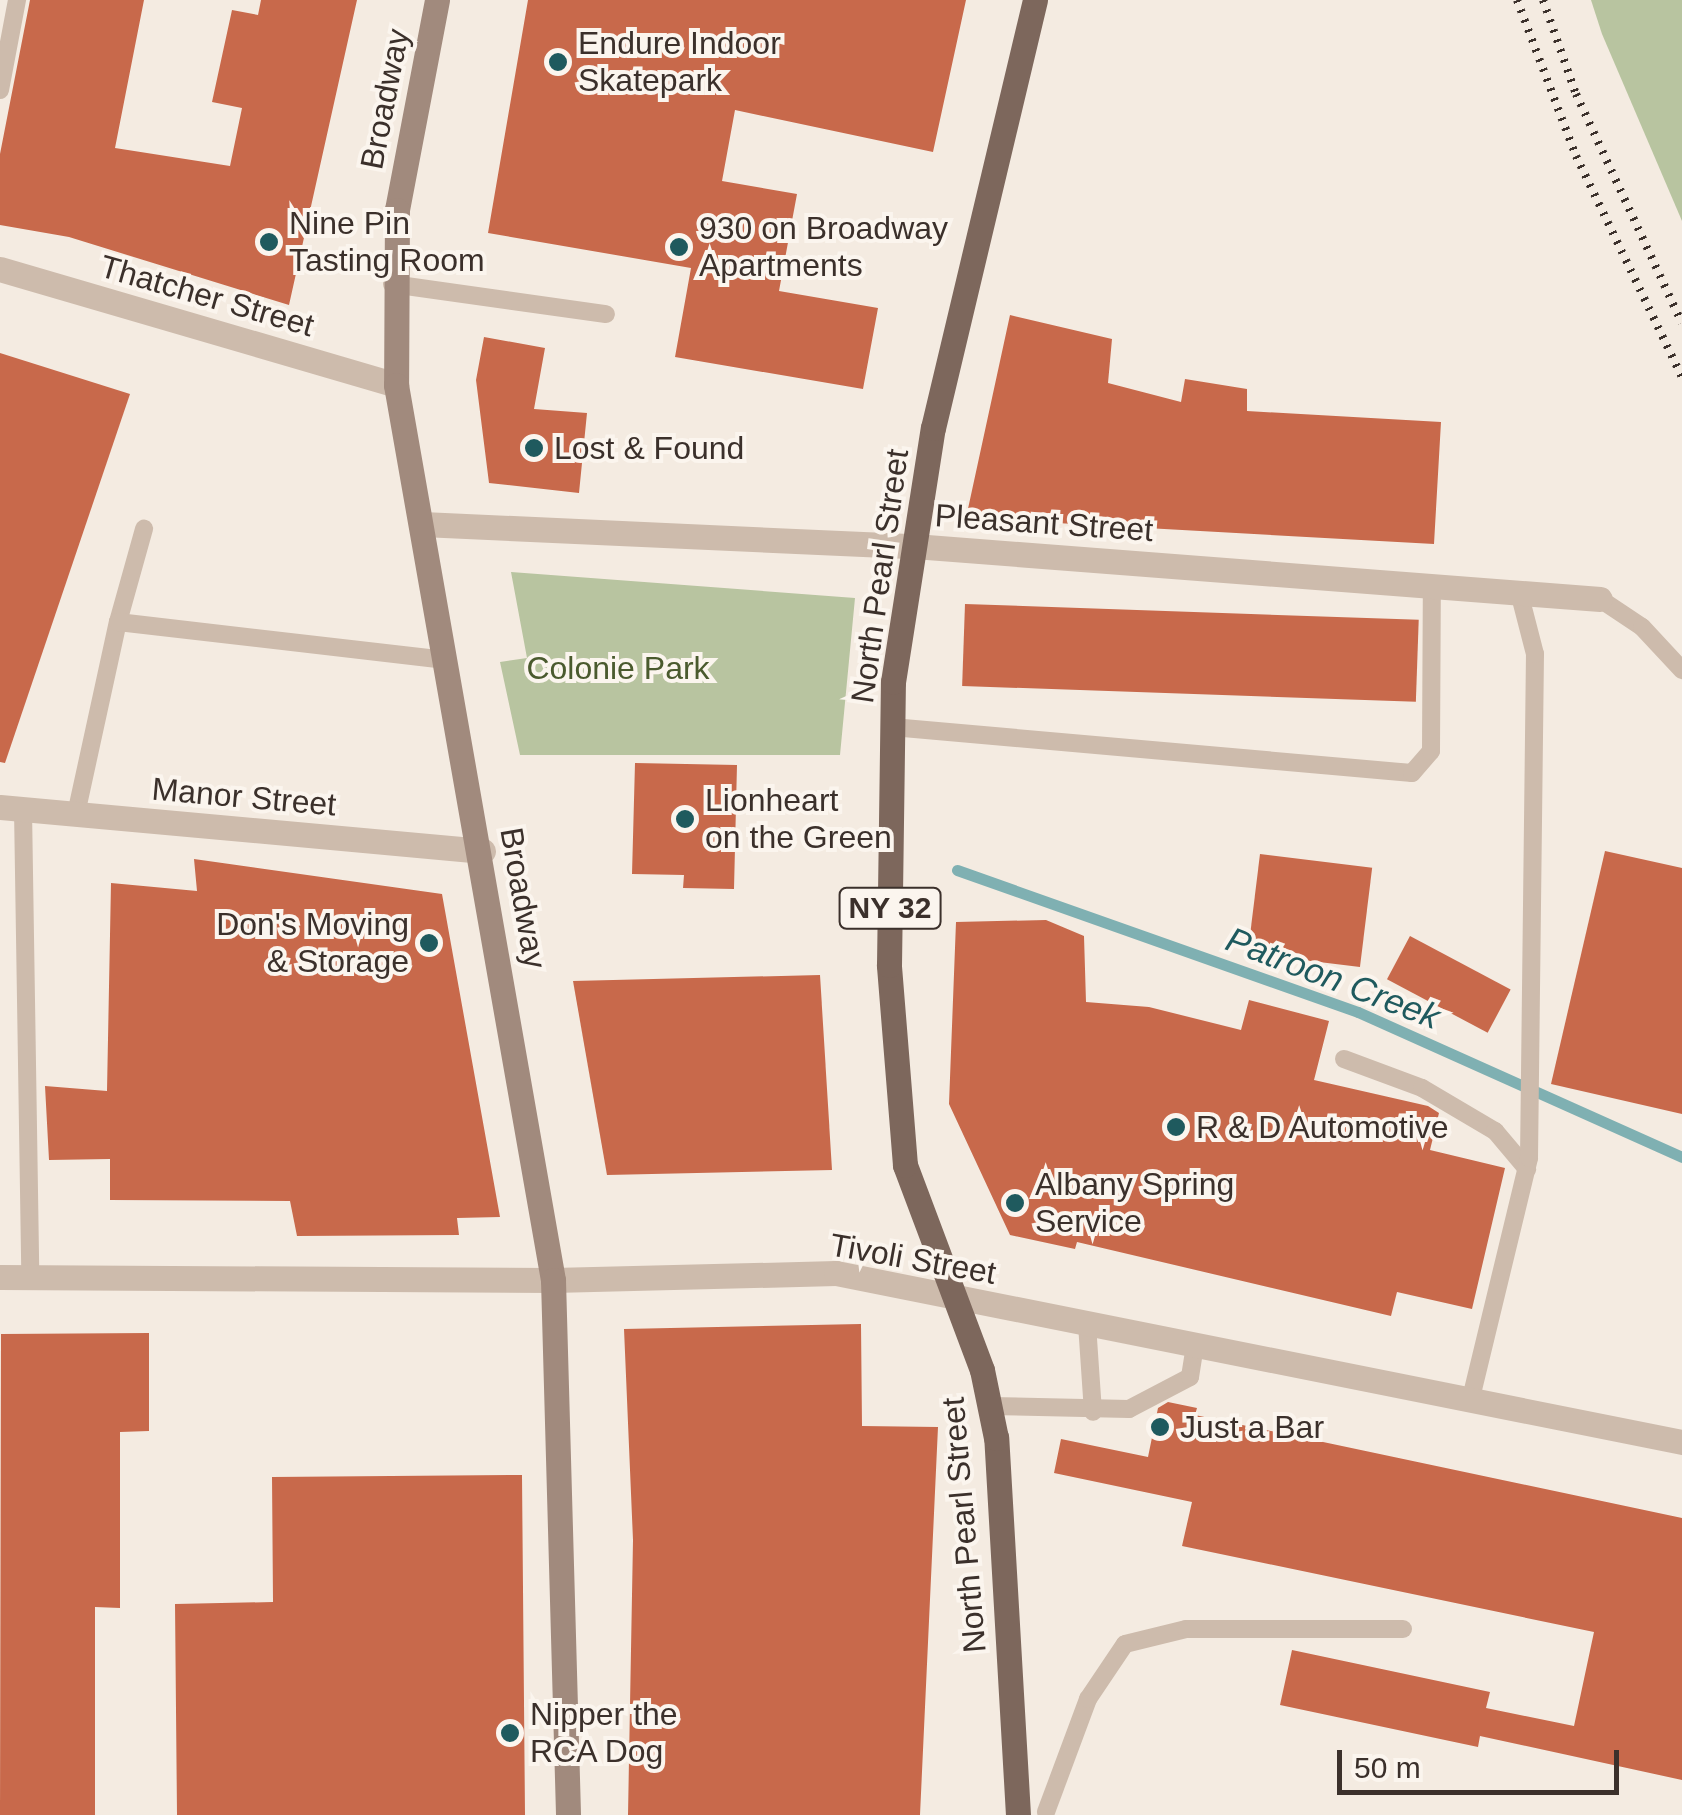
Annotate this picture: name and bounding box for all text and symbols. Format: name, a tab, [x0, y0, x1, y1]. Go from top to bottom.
street label: Broadway	[353, 25, 417, 173]
place label: Endure Indoor Skatepark	[578, 25, 781, 100]
marker: Endure Indoor Skatepark	[547, 51, 569, 73]
place label: Nine Pin Tasting Room	[289, 205, 485, 280]
place label: 930 on Broadway Apartments	[699, 210, 948, 285]
marker: Nine Pin Tasting Room	[258, 231, 280, 253]
marker: 930 on Broadway Apartments	[668, 236, 690, 258]
street label: Thatcher Street	[96, 247, 318, 345]
place label: Lost & Found	[554, 429, 744, 467]
marker: Lost & Found	[523, 437, 545, 459]
street label: North Pearl Street	[843, 447, 917, 705]
street label: Pleasant Street	[934, 496, 1154, 550]
park label: Colonie Park	[526, 649, 710, 687]
street label: Manor Street	[150, 770, 338, 824]
place label: Lionheart on the Green	[705, 782, 892, 857]
marker: Lionheart on the Green	[674, 808, 696, 830]
street label: Broadway	[492, 825, 554, 971]
road number: NY 32	[838, 883, 942, 933]
place label: Don's Moving & Storage	[216, 906, 409, 981]
water label: Patroon Creek	[1220, 918, 1446, 1038]
marker: Don's Moving & Storage	[418, 932, 440, 954]
place label: R & D Automotive	[1196, 1108, 1450, 1146]
marker: R & D Automotive	[1165, 1116, 1187, 1138]
place label: Albany Spring Service	[1035, 1166, 1234, 1241]
marker: Albany Spring Service	[1004, 1192, 1026, 1214]
street label: Tivoli Street	[827, 1226, 999, 1292]
street label: North Pearl Street	[934, 1396, 994, 1654]
place label: Just a Bar	[1180, 1408, 1324, 1446]
marker: Just a Bar	[1149, 1416, 1171, 1438]
place label: Nipper the RCA Dog	[530, 1696, 678, 1771]
marker: Nipper the RCA Dog	[499, 1722, 521, 1744]
scale bar	[1342, 1730, 1624, 1792]
text: 50 m	[1354, 1751, 1421, 1784]

